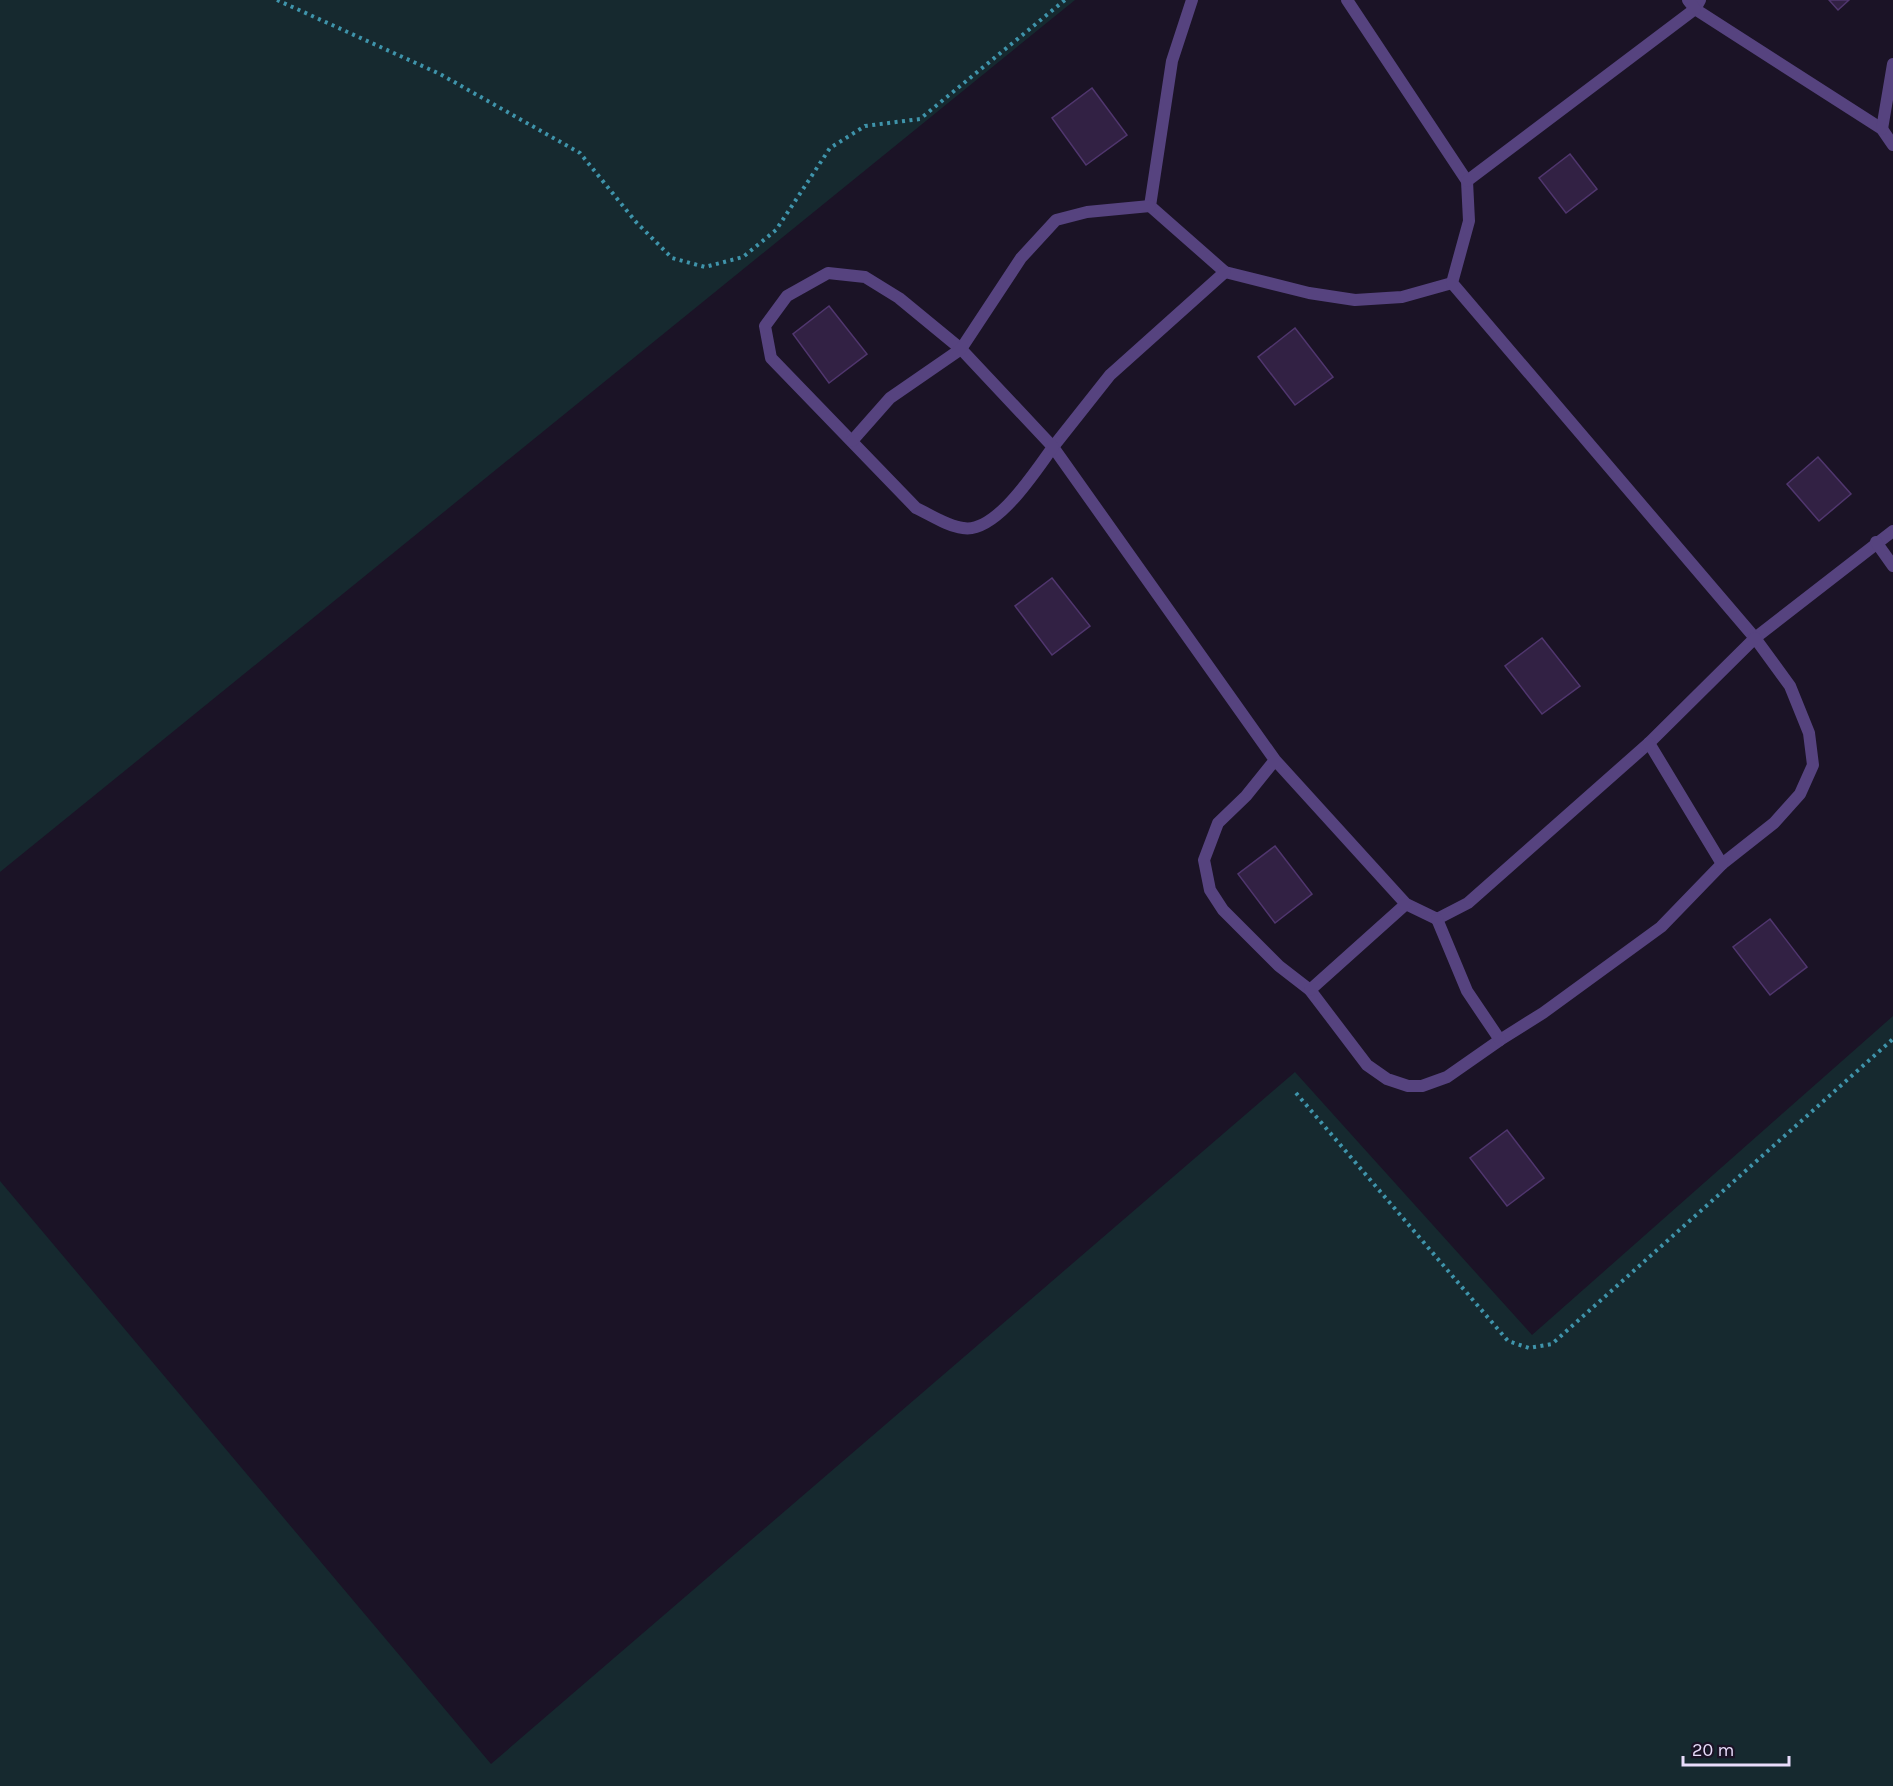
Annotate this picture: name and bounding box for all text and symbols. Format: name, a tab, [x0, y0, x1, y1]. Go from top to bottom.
scale bar	[1683, 1729, 1790, 1767]
text: 20 m	[1692, 1739, 1734, 1761]

